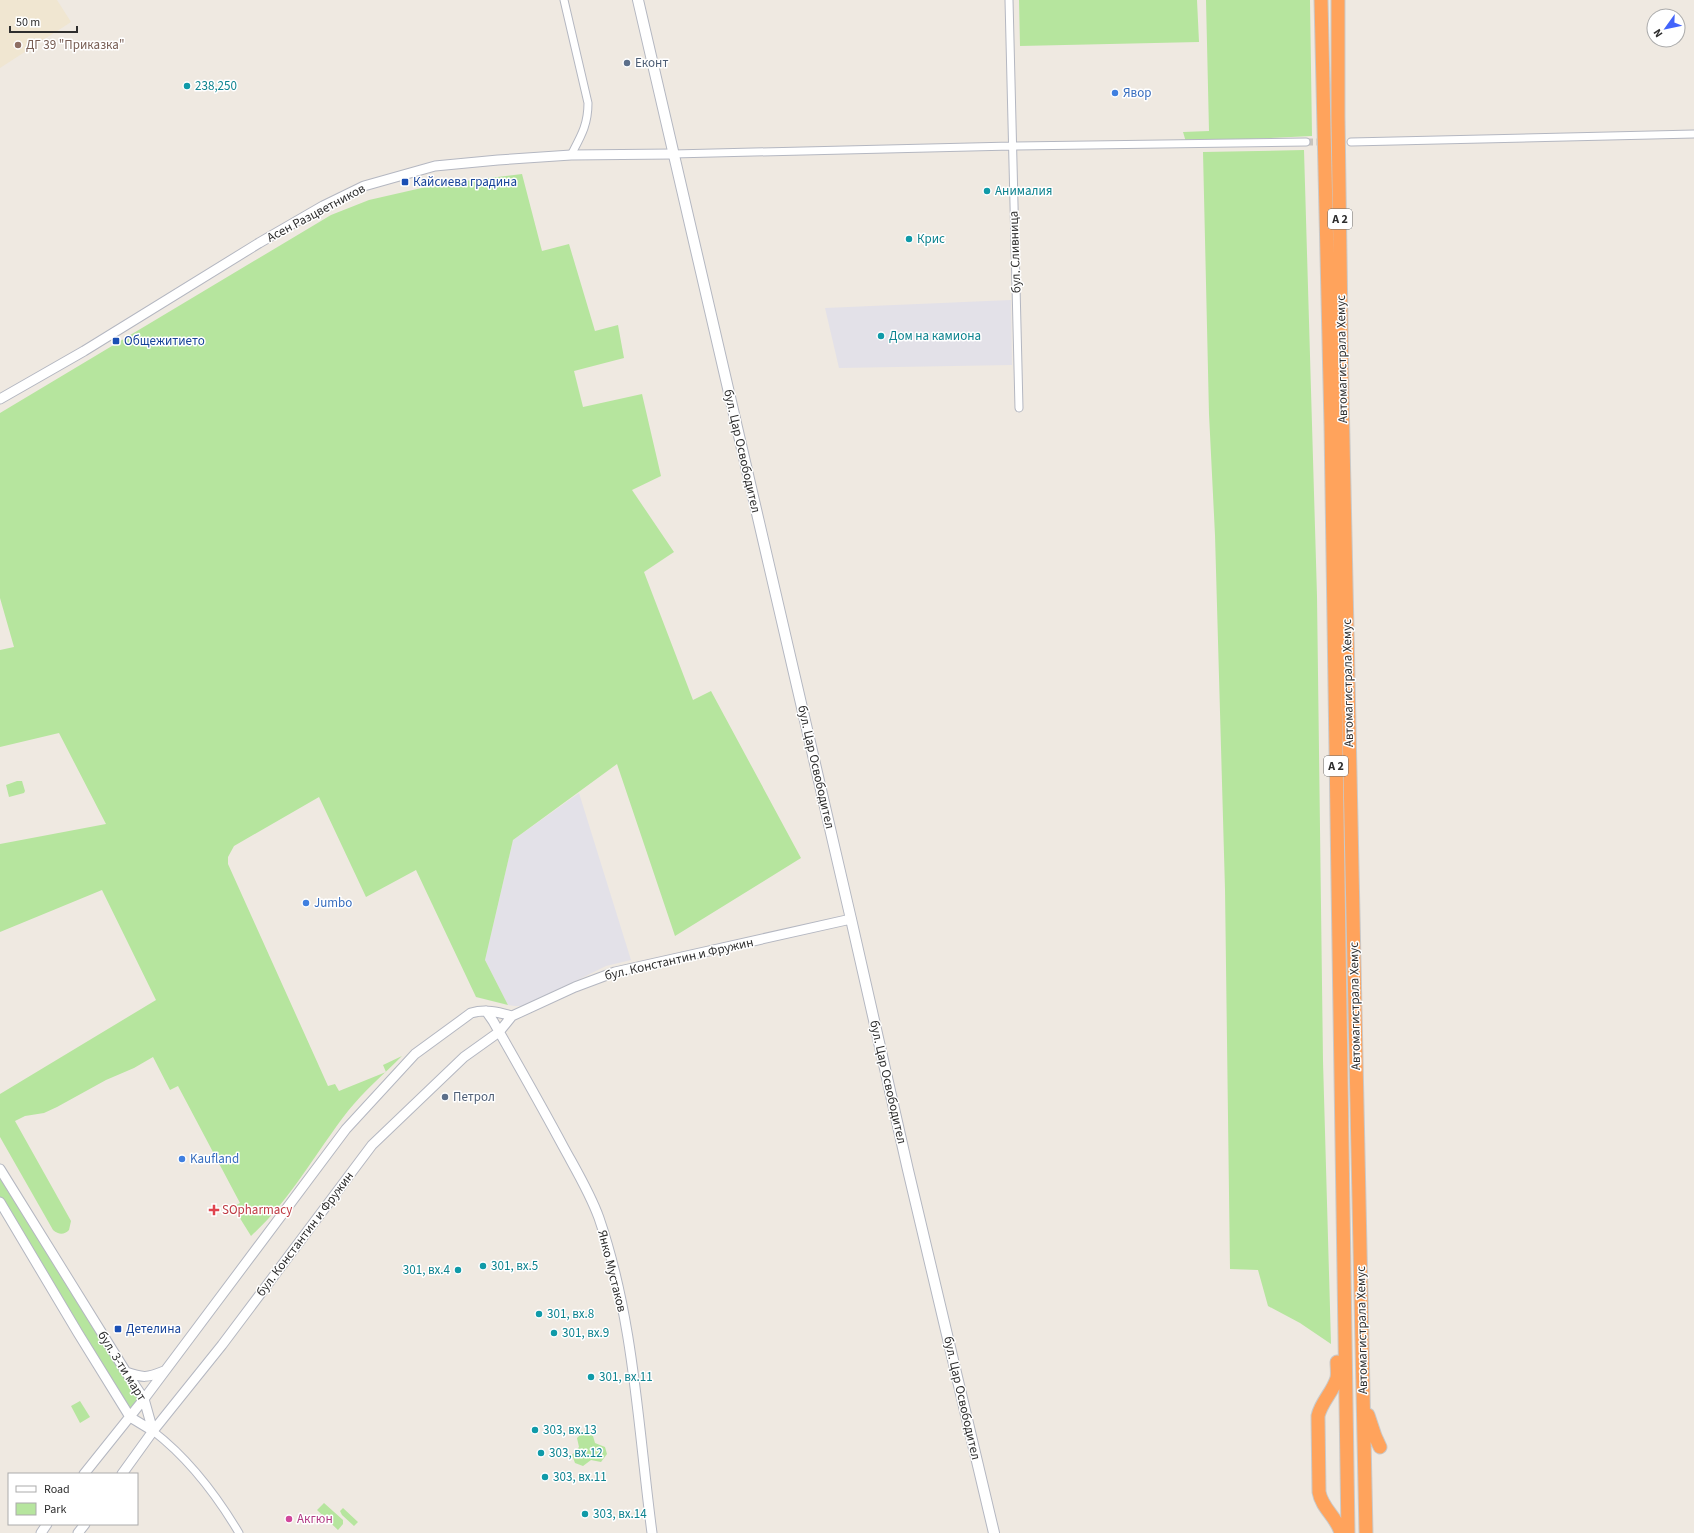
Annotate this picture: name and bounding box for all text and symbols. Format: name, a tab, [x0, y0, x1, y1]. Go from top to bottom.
scale bar	[10, 8, 77, 34]
north arrow	[1646, 8, 1686, 48]
text: 50 m	[16, 14, 40, 31]
text: N	[1650, 26, 1666, 40]
place label: ДГ 39 "Приказка"	[26, 36, 124, 54]
marker: ДГ 39 "Приказка"	[13, 40, 23, 50]
place label: Еконт	[635, 54, 668, 72]
marker: Еконт	[622, 58, 632, 68]
place label: 238,250	[195, 77, 237, 95]
marker: 238,250	[182, 81, 192, 91]
place label: Явор	[1123, 84, 1151, 102]
marker: Явор	[1110, 88, 1120, 98]
place label: Кайсиева градина	[413, 173, 517, 191]
marker: Кайсиева градина	[400, 177, 410, 187]
street label: Асен Разцветников	[264, 179, 369, 247]
place label: Анималия	[995, 182, 1052, 200]
marker: Анималия	[982, 186, 992, 196]
road number: A 2	[1328, 209, 1352, 229]
street label: бул. Сливница	[1005, 210, 1025, 294]
place label: Крис	[917, 230, 945, 248]
marker: Крис	[904, 234, 914, 244]
street label: Автомагистрала Хемус	[1332, 295, 1352, 423]
place label: Дом на камиона	[889, 327, 981, 345]
marker: Дом на камиона	[876, 331, 886, 341]
place label: Общежитието	[124, 332, 205, 350]
marker: Общежитието	[111, 336, 121, 346]
street label: бул. Цар Освободител	[719, 387, 765, 515]
street label: Автомагистрала Хемус	[1338, 619, 1358, 747]
street label: бул. Цар Освободител	[793, 703, 839, 831]
road number: A 2	[1324, 756, 1348, 776]
place label: Jumbo	[314, 894, 352, 912]
marker: Jumbo	[301, 898, 311, 908]
street label: бул. Константин и Фружин	[603, 933, 755, 985]
street label: Автомагистрала Хемус	[1345, 942, 1365, 1070]
street label: бул. Цар Освободител	[865, 1018, 911, 1146]
place label: Петрол	[453, 1088, 495, 1106]
marker: Петрол	[440, 1092, 450, 1102]
place label: Kaufland	[190, 1150, 239, 1168]
marker: Kaufland	[177, 1154, 187, 1164]
street label: бул. Константин и Фружин	[252, 1168, 358, 1300]
place label: SOpharmacy	[222, 1201, 292, 1219]
marker: SOpharmacy	[209, 1205, 219, 1215]
street label: Янко Мустаков	[593, 1228, 631, 1314]
place label: 301, вх.5	[491, 1257, 538, 1275]
place label: 301, вх.4	[403, 1261, 451, 1279]
marker: 301, вх.5	[478, 1261, 488, 1271]
marker: 301, вх.4	[453, 1265, 463, 1275]
street label: Автомагистрала Хемус	[1352, 1266, 1372, 1394]
place label: 301, вх.8	[547, 1305, 594, 1323]
marker: 301, вх.8	[534, 1309, 544, 1319]
place label: Детелина	[126, 1320, 181, 1338]
marker: Детелина	[113, 1324, 123, 1334]
place label: 301, вх.9	[562, 1324, 609, 1342]
street label: бул. 3-ти март	[93, 1328, 151, 1405]
marker: 301, вх.9	[549, 1328, 559, 1338]
street label: бул. Цар Освободител	[939, 1334, 985, 1462]
place label: 301, вх.11	[599, 1368, 653, 1386]
marker: 301, вх.11	[586, 1372, 596, 1382]
place label: 303, вх.13	[543, 1421, 597, 1439]
marker: 303, вх.13	[530, 1425, 540, 1435]
place label: 303, вх.12	[549, 1444, 603, 1462]
marker: 303, вх.12	[536, 1448, 546, 1458]
place label: 303, вх.11	[553, 1468, 607, 1486]
marker: 303, вх.11	[540, 1472, 550, 1482]
legend	[8, 1473, 138, 1525]
text: Road	[44, 1481, 70, 1498]
text: Park	[44, 1501, 66, 1518]
place label: 303, вх.14	[593, 1505, 647, 1523]
marker: 303, вх.14	[580, 1509, 590, 1519]
place label: Акгюн	[297, 1510, 333, 1528]
marker: Акгюн	[284, 1514, 294, 1524]

